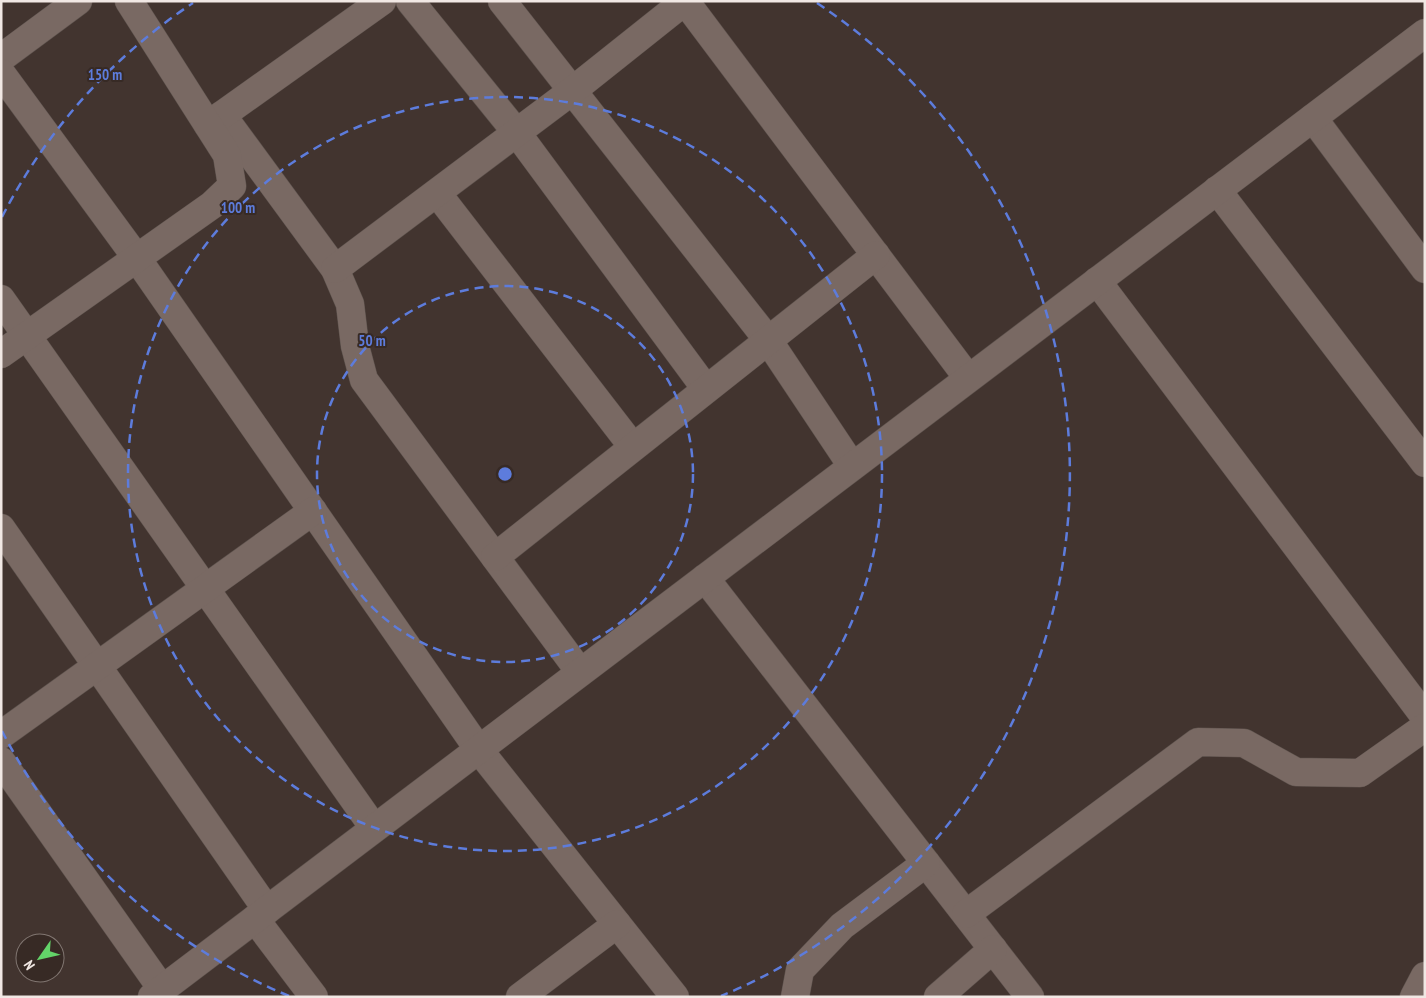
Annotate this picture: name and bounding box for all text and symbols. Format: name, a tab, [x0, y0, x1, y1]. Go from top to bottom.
text: 150 m	[88, 65, 122, 84]
text: 100 m	[221, 198, 255, 217]
text: 50 m	[358, 331, 386, 350]
centre of rings	[496, 465, 514, 483]
north arrow	[15, 933, 65, 983]
text: N	[20, 957, 39, 973]

